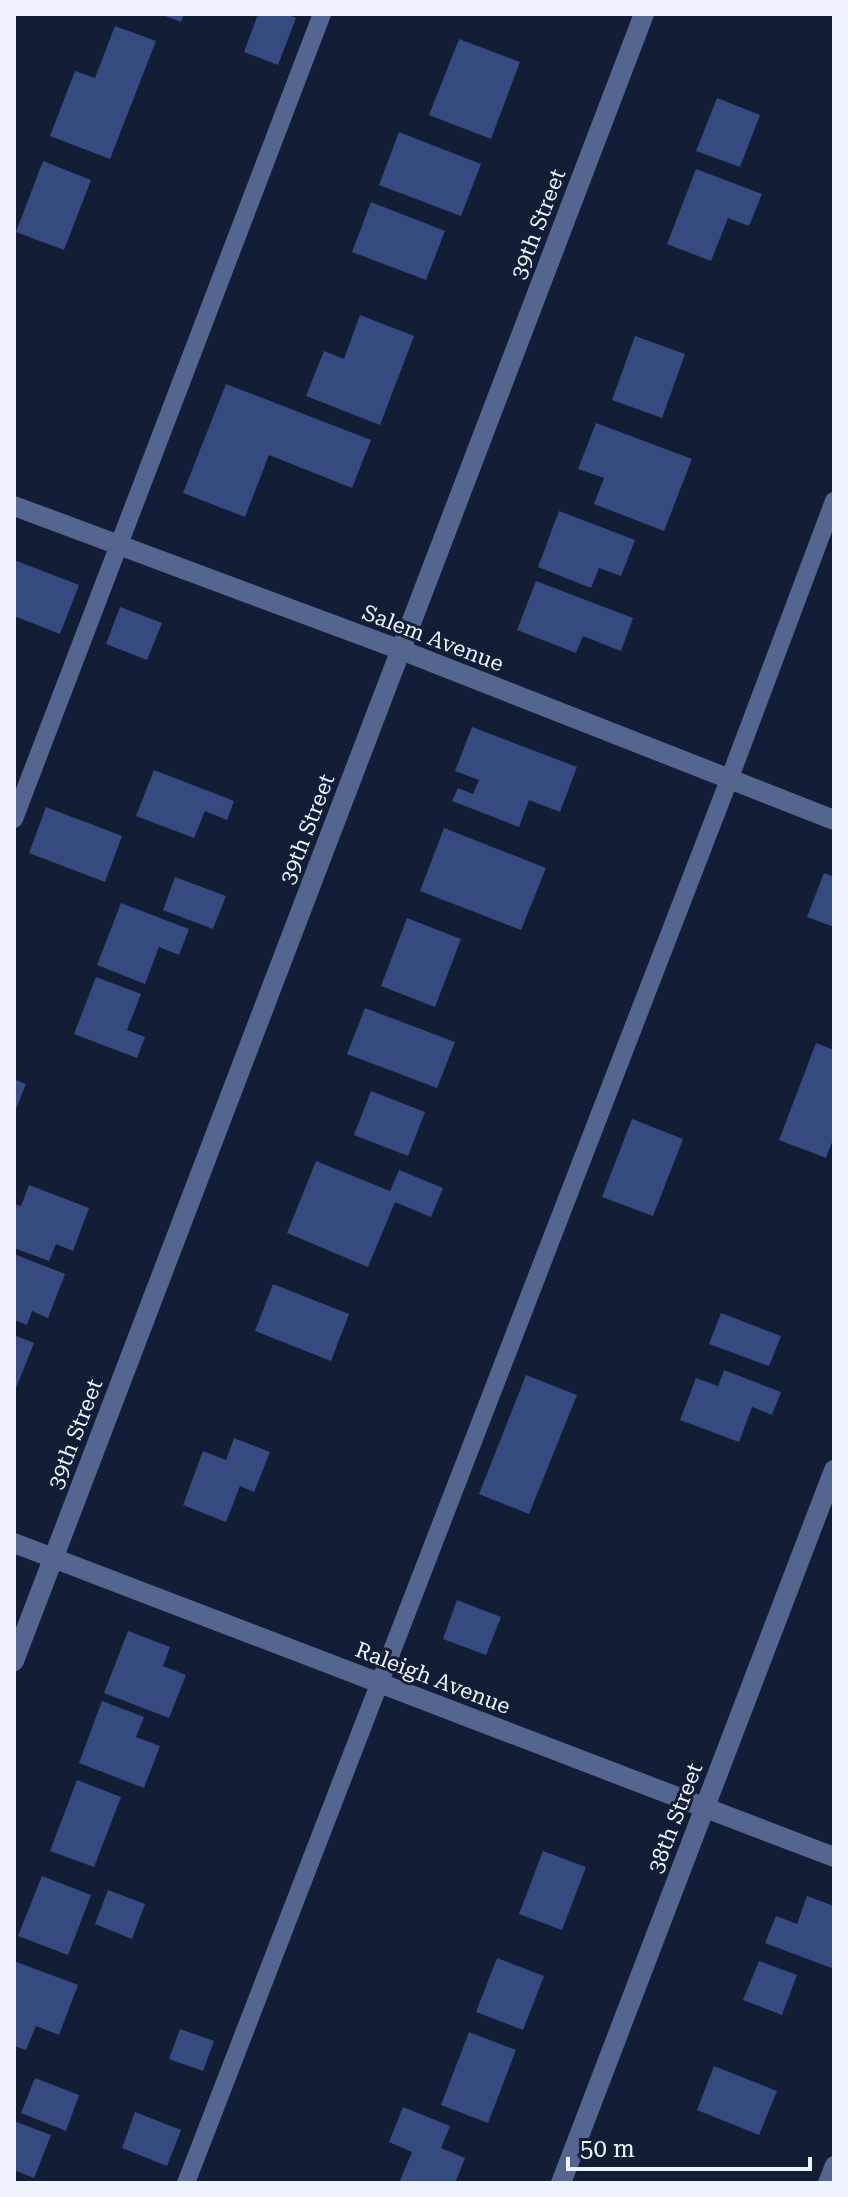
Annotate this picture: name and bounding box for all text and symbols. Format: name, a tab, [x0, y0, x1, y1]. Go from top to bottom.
street label: 39th Street	[506, 165, 570, 283]
street label: Salem Avenue	[359, 600, 507, 676]
street label: 39th Street	[275, 770, 339, 888]
street label: 39th Street	[43, 1375, 107, 1493]
street label: Raleigh Avenue	[352, 1637, 514, 1719]
street label: 38th Street	[643, 1759, 707, 1877]
scale bar	[568, 2121, 810, 2171]
text: 50 m	[580, 2135, 635, 2163]

